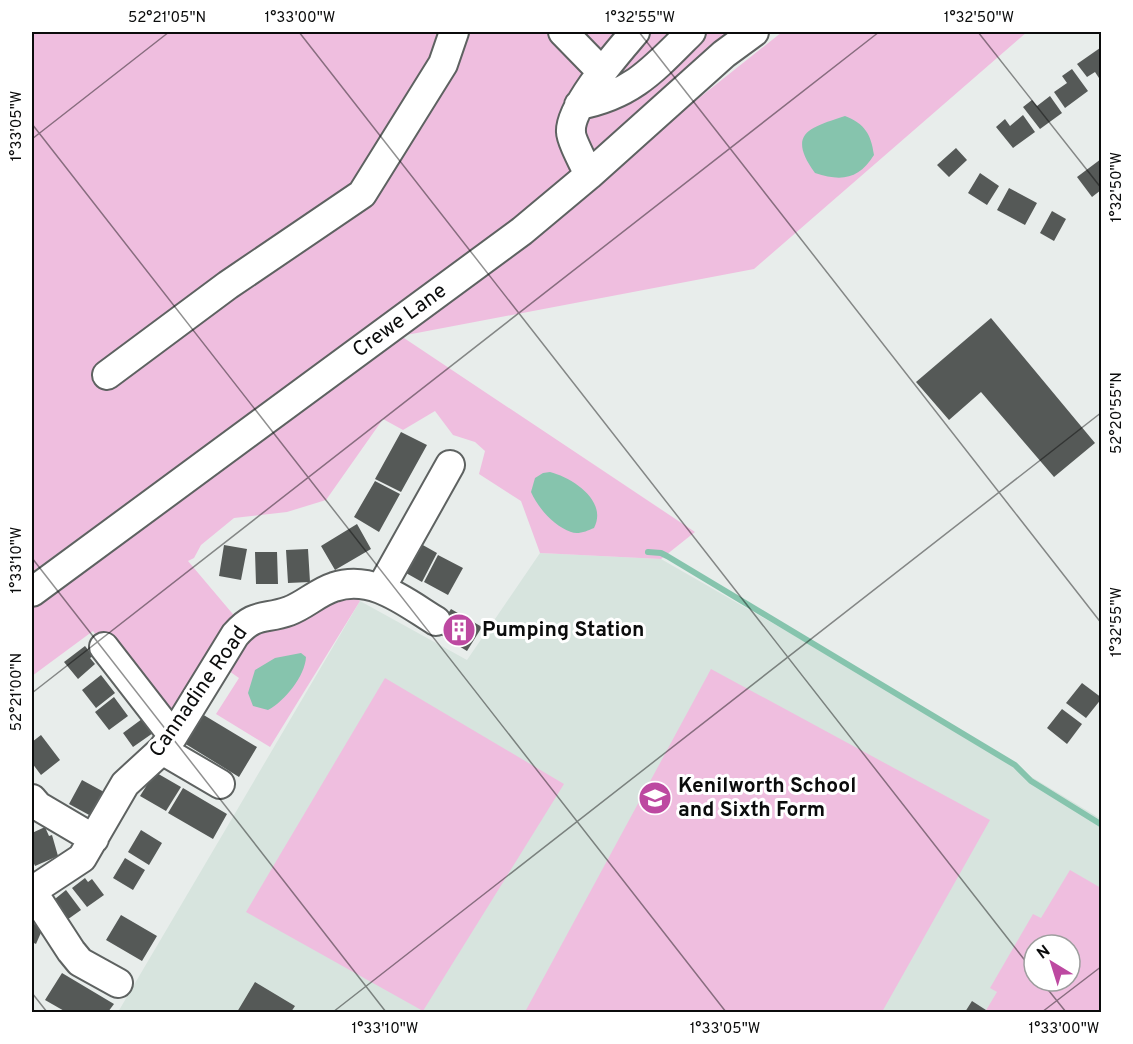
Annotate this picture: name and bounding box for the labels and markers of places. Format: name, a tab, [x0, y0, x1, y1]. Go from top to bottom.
building icon: Pumping Station	[441, 612, 477, 648]
place label: Pumping Station	[482, 617, 644, 644]
place label: Kenilworth School and Sixth Form	[678, 773, 856, 824]
school or university icon: Kenilworth School and Sixth Form	[637, 780, 673, 816]

